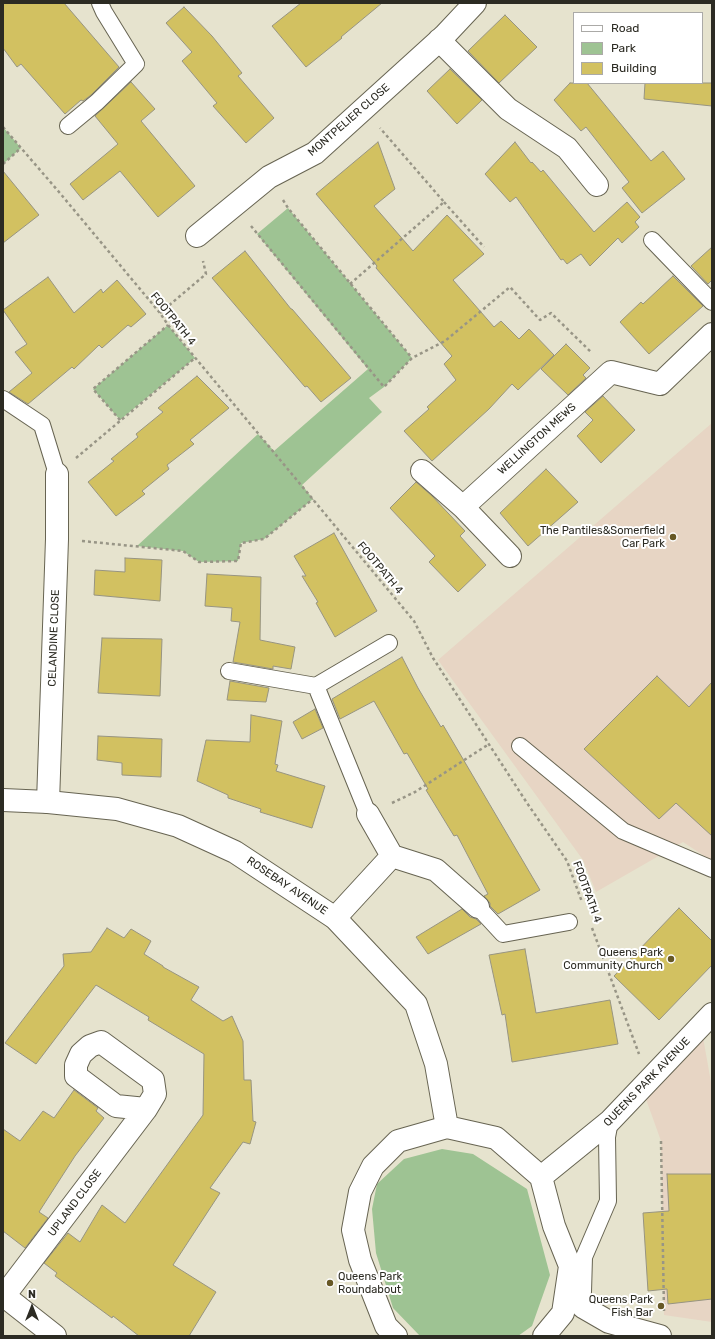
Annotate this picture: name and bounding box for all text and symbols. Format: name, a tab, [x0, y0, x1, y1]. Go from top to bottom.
legend	[573, 12, 703, 84]
text: Road	[611, 21, 639, 35]
text: Park	[611, 41, 636, 55]
text: Building	[611, 61, 657, 75]
street label: MONTPELIER CLOSE	[305, 81, 393, 159]
street label: FOOTPATH 4	[148, 290, 198, 348]
street label: WELLINGTON MEWS	[495, 400, 579, 478]
place label: The Pantiles&Somerfield Car Park	[540, 524, 665, 550]
marker: The Pantiles&Somerfield Car Park	[668, 532, 678, 542]
street label: FOOTPATH 4	[354, 539, 406, 597]
street label: CELANDINE CLOSE	[46, 589, 62, 687]
street label: ROSEBAY AVENUE	[244, 854, 330, 918]
street label: FOOTPATH 4	[570, 859, 604, 925]
place label: Queens Park Community Church	[563, 946, 663, 972]
marker: Queens Park Community Church	[666, 954, 676, 964]
street label: QUEENS PARK AVENUE	[601, 1035, 693, 1129]
street label: UPLAND CLOSE	[45, 1167, 105, 1239]
place label: Queens Park Roundabout	[338, 1270, 402, 1296]
marker: Queens Park Roundabout	[325, 1278, 335, 1288]
north arrow	[12, 1287, 52, 1327]
text: N	[28, 1288, 36, 1301]
place label: Queens Park Fish Bar	[589, 1293, 653, 1319]
marker: Queens Park Fish Bar	[656, 1301, 666, 1311]

